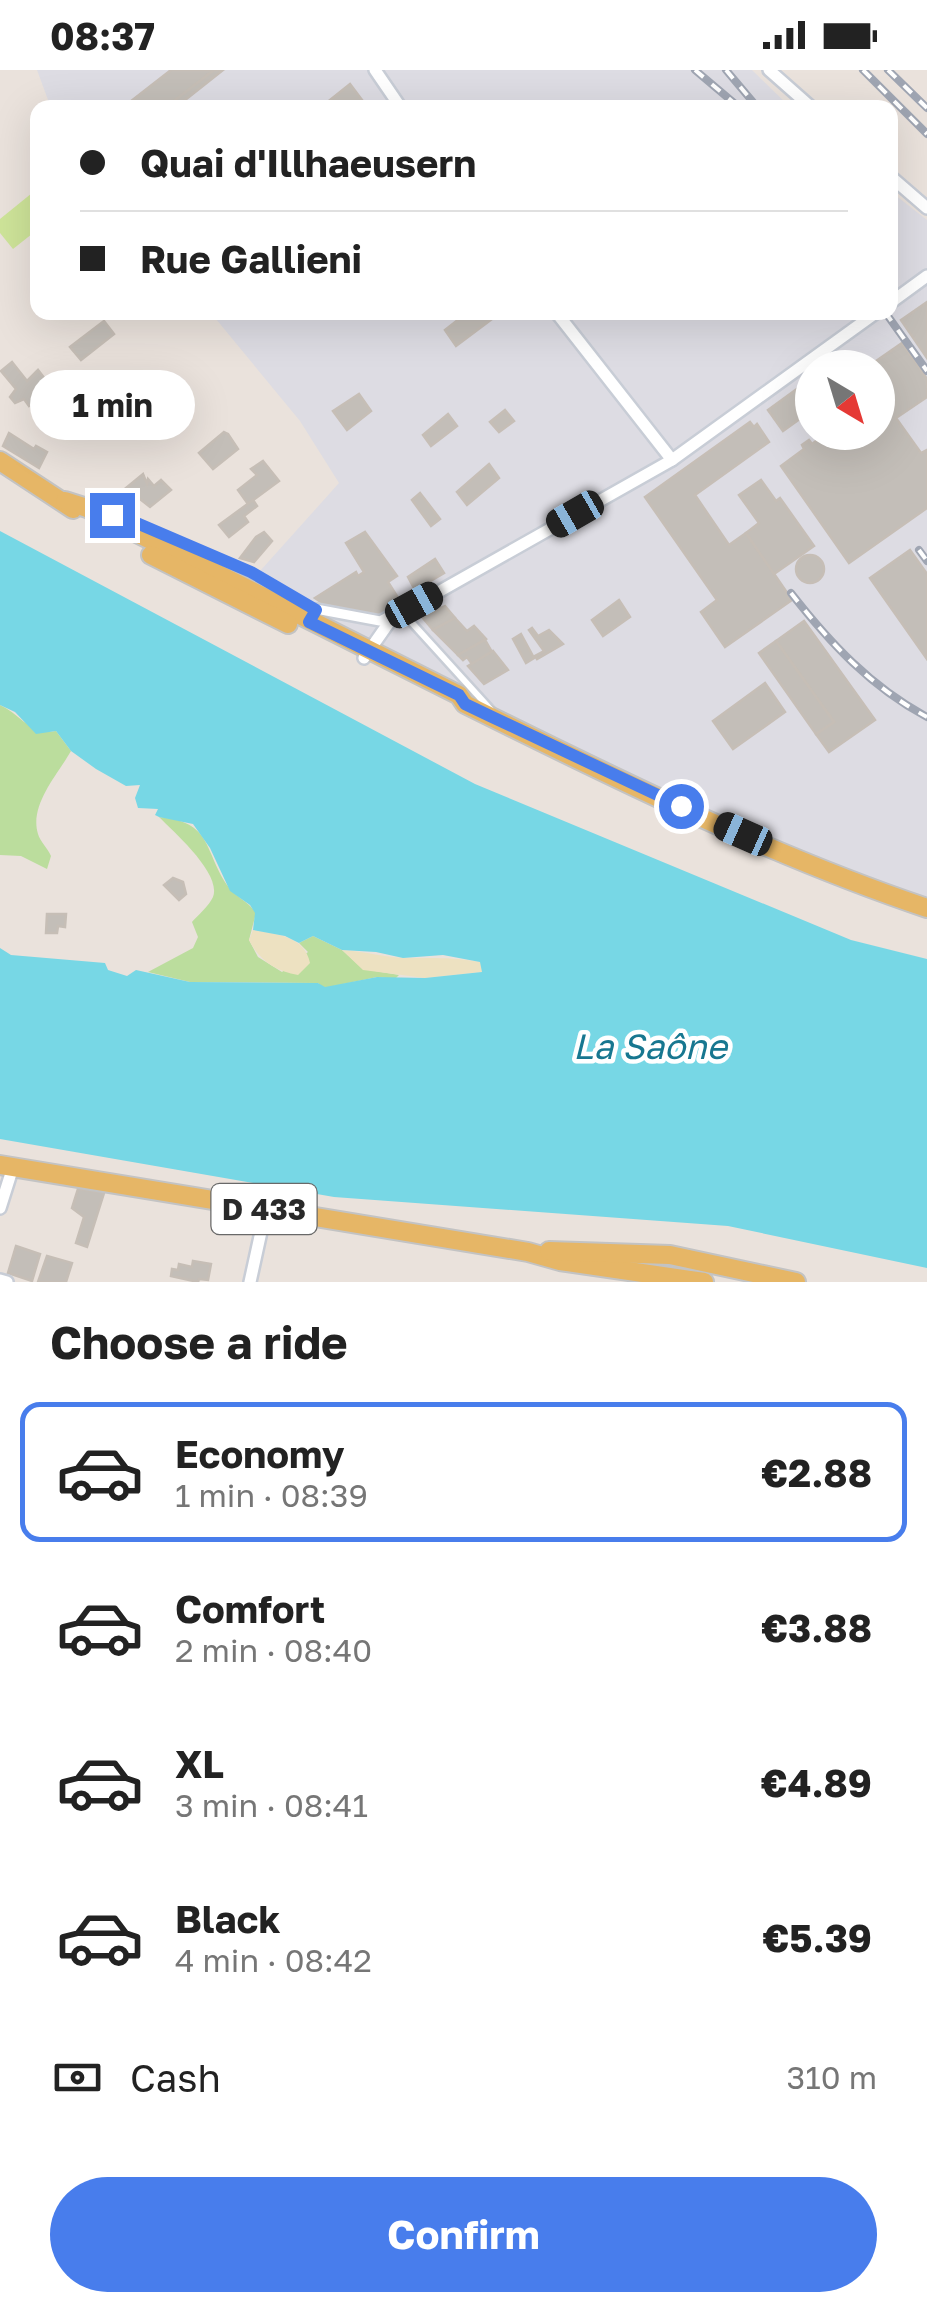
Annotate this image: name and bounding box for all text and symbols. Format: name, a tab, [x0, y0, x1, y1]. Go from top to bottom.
text: 08:37	[50, 13, 155, 58]
text: Quai d'Illhaeusern	[140, 140, 476, 185]
text: Rue Gallieni	[140, 236, 362, 281]
north arrow	[795, 350, 895, 450]
map controls	[795, 350, 895, 450]
callout: 1 min	[29, 370, 194, 440]
text: 1 min	[72, 386, 153, 424]
car	[542, 486, 608, 542]
route end	[90, 493, 135, 538]
car	[380, 577, 448, 633]
route start	[659, 784, 704, 829]
car	[709, 808, 777, 860]
water label: La Saône	[573, 1025, 730, 1067]
road number: D 433	[212, 1184, 316, 1234]
text: Choose a ride	[50, 1315, 348, 1369]
icon: car	[55, 1427, 145, 1517]
text: Economy	[175, 1431, 344, 1476]
text: €2.88	[761, 1450, 872, 1495]
text: 1 min · 08:39	[175, 1476, 368, 1514]
icon: car	[55, 1582, 145, 1672]
text: Comfort	[175, 1586, 325, 1631]
text: €3.88	[761, 1605, 872, 1650]
text: 2 min · 08:40	[175, 1631, 372, 1669]
icon: car	[55, 1737, 145, 1827]
text: XL	[175, 1741, 224, 1786]
text: €4.89	[761, 1760, 872, 1805]
text: 3 min · 08:41	[175, 1786, 368, 1824]
icon: car	[55, 1892, 145, 1982]
text: Black	[175, 1896, 280, 1941]
text: €5.39	[763, 1915, 872, 1960]
text: 4 min · 08:42	[175, 1941, 372, 1979]
icon: cash	[50, 2050, 105, 2105]
text: Cash	[130, 2055, 221, 2100]
text: 310 m	[787, 2058, 877, 2096]
button: Confirm	[50, 2177, 877, 2292]

